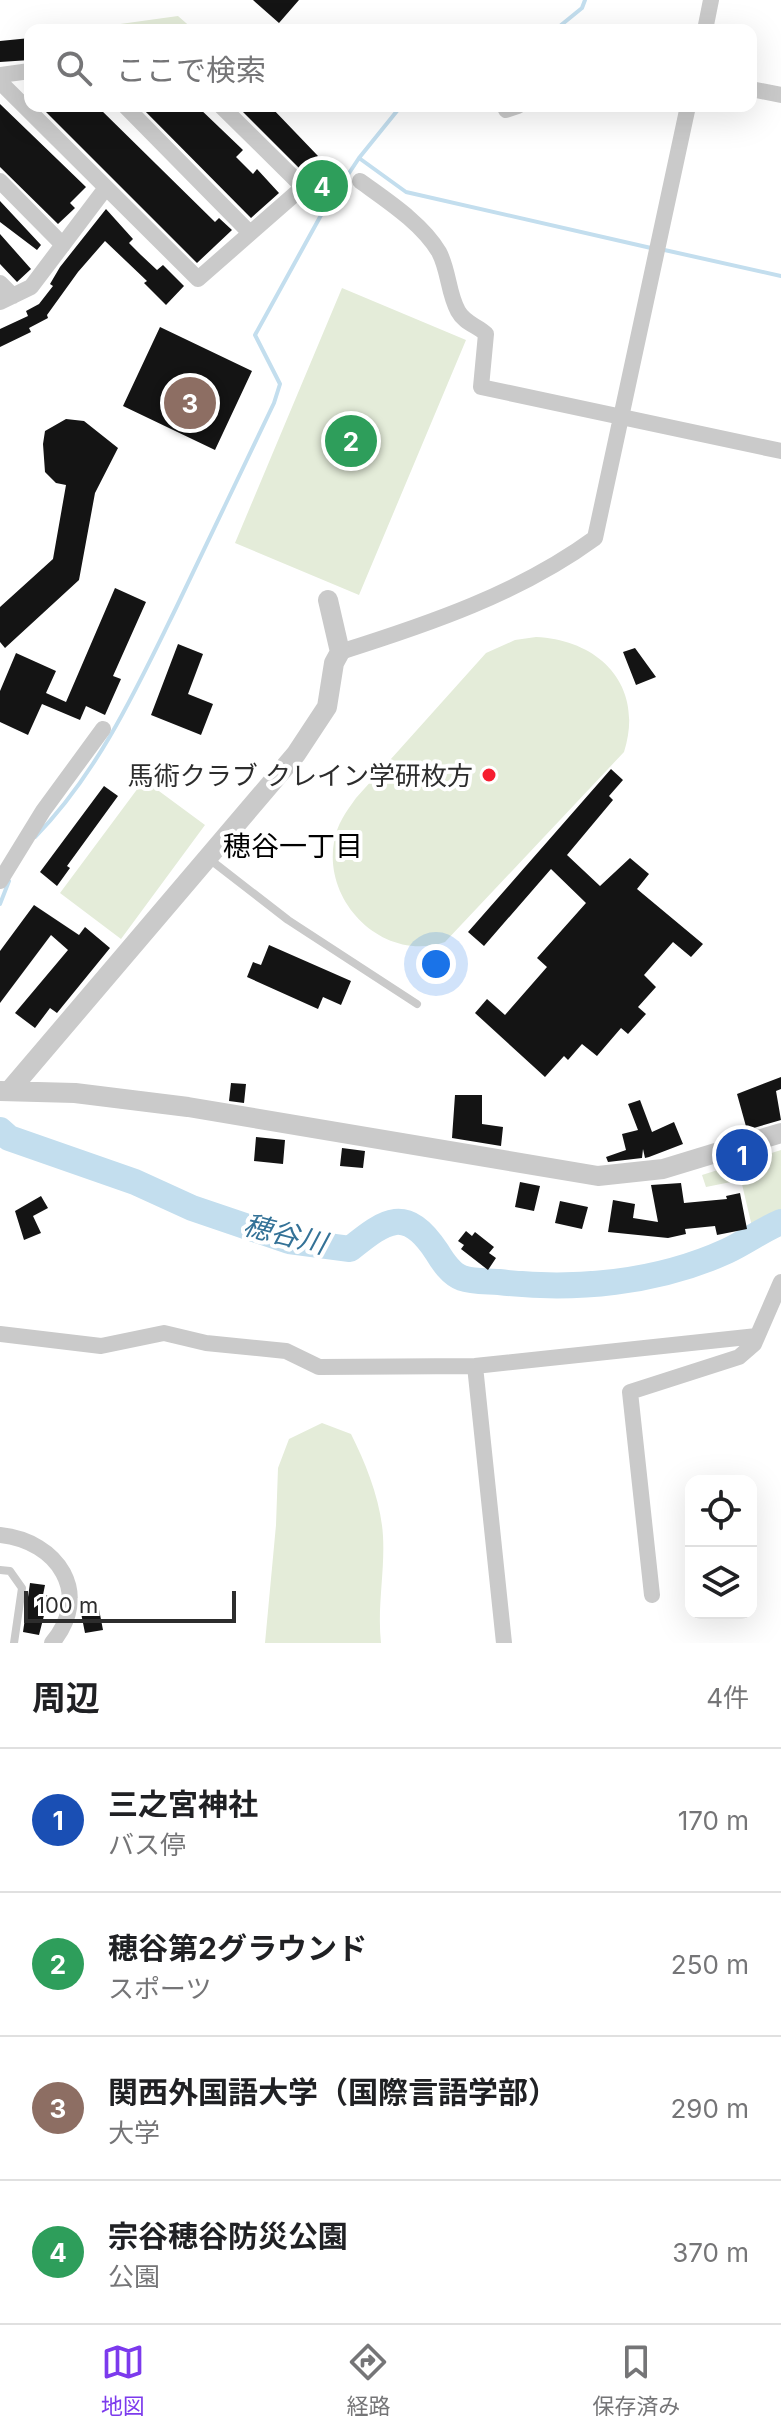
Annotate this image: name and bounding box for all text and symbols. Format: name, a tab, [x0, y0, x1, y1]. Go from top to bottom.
search box	[24, 24, 757, 112]
icon: search	[52, 46, 96, 90]
text: ここで検索	[116, 52, 266, 88]
pin: 4	[296, 156, 348, 216]
pin: 3	[164, 373, 216, 433]
pin: 2	[325, 411, 377, 471]
place label: 馬術クラブ クレイン学研枚方	[128, 760, 473, 791]
marker: 馬術クラブ クレイン学研枚方	[480, 766, 498, 784]
district label: 穂谷一丁目	[223, 829, 363, 863]
your location	[416, 944, 456, 984]
pin: 1	[716, 1125, 768, 1185]
water label: 穂谷川	[240, 1207, 333, 1261]
map controls	[685, 1475, 757, 1619]
button: locate	[685, 1475, 757, 1547]
button: layers	[685, 1547, 757, 1619]
scale bar	[24, 1587, 236, 1623]
text: 100 m	[36, 1592, 98, 1618]
text: 周辺	[32, 1677, 100, 1718]
text: 4件	[706, 1682, 749, 1713]
text: 三之宮神社	[108, 1786, 258, 1822]
text: 1	[52, 1805, 64, 1836]
text: 170 m	[678, 1805, 749, 1836]
text: バス停	[108, 1829, 186, 1860]
text: 穂谷第2グラウンド	[108, 1930, 367, 1966]
text: 2	[50, 1949, 66, 1980]
text: 250 m	[671, 1949, 749, 1980]
text: スポーツ	[108, 1973, 211, 2004]
text: 関西外国語大学（国際言語学部）	[108, 2074, 558, 2110]
text: 3	[50, 2093, 66, 2124]
text: 290 m	[671, 2093, 749, 2124]
text: 大学	[108, 2117, 160, 2148]
text: 宗谷穂谷防災公園	[108, 2218, 348, 2254]
text: 4	[49, 2237, 67, 2268]
text: 370 m	[672, 2237, 749, 2268]
text: 公園	[108, 2261, 160, 2292]
tab: 地図	[101, 2340, 145, 2420]
tab: 経路	[346, 2340, 390, 2420]
tab: 保存済み	[592, 2340, 680, 2420]

